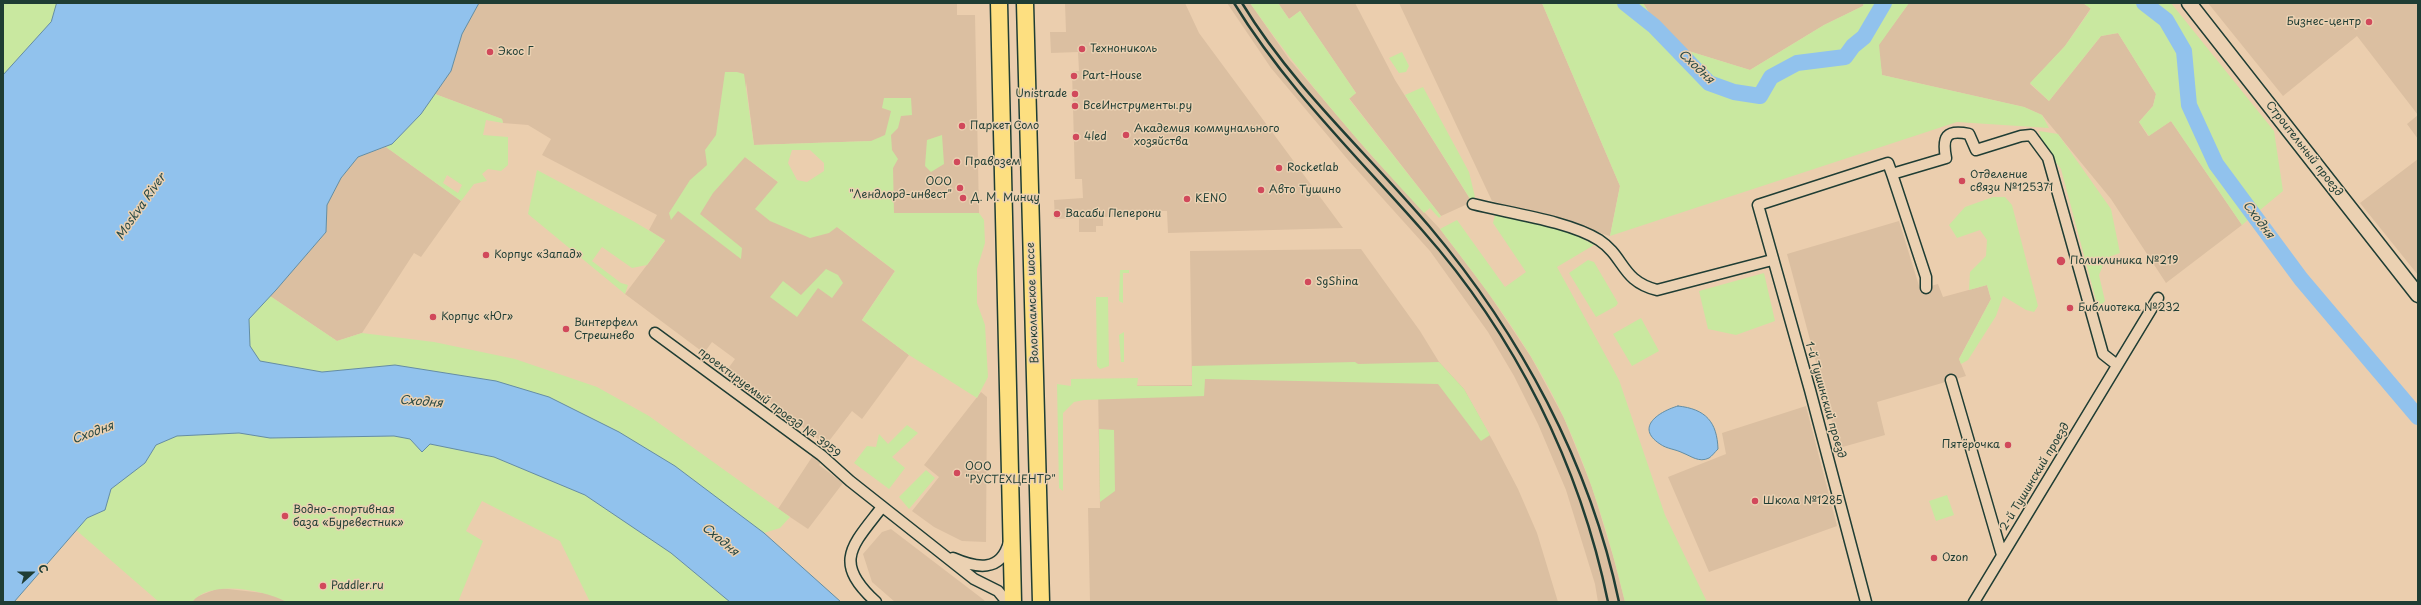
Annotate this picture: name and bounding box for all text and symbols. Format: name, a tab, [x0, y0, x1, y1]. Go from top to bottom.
place label: Бизнес-центр	[2286, 15, 2361, 29]
marker: Бизнес-центр	[2364, 17, 2374, 27]
place label: Технониколь	[1090, 42, 1157, 56]
marker: Технониколь	[1077, 44, 1087, 54]
place label: Экос Г	[498, 45, 534, 59]
marker: Экос Г	[485, 47, 495, 57]
water label: Сходня	[1675, 47, 1717, 87]
place label: Part-House	[1082, 69, 1142, 83]
marker: Part-House	[1069, 71, 1079, 81]
place label: Unistrade	[1015, 87, 1067, 101]
marker: Unistrade	[1070, 89, 1080, 99]
place label: ВсеИнструменты.ру	[1083, 99, 1192, 113]
street label: Строительный проезд	[2263, 99, 2345, 199]
marker: ВсеИнструменты.ру	[1070, 101, 1080, 111]
place label: Паркет Соло	[970, 119, 1039, 133]
marker: Паркет Соло	[957, 121, 967, 131]
place label: Академия коммунального хозяйства	[1134, 122, 1279, 148]
place label: 4led	[1084, 130, 1107, 144]
marker: Академия коммунального хозяйства	[1121, 130, 1131, 140]
marker: 4led	[1071, 132, 1081, 142]
place label: Правозем	[965, 155, 1021, 169]
marker: Правозем	[952, 157, 962, 167]
place label: Rocketlab	[1287, 161, 1339, 175]
marker: Rocketlab	[1274, 163, 1284, 173]
place label: Отделение связи №125371	[1970, 168, 2053, 194]
water label: Moskva River	[113, 171, 169, 243]
place label: ООО "Лендлорд-инвест"	[849, 175, 952, 201]
marker: Отделение связи №125371	[1957, 176, 1967, 186]
marker: ООО "Лендлорд-инвест"	[955, 183, 965, 193]
place label: Авто Тушино	[1269, 183, 1341, 197]
marker: Авто Тушино	[1256, 185, 1266, 195]
place label: Д. М. Минцу	[971, 191, 1040, 205]
place label: KENO	[1195, 192, 1227, 206]
marker: Д. М. Минцу	[958, 193, 968, 203]
marker: KENO	[1182, 194, 1192, 204]
water label: Сходня	[2239, 198, 2277, 242]
place label: Васаби Пеперони	[1065, 207, 1161, 221]
marker: Васаби Пеперони	[1052, 209, 1062, 219]
street label: Волоколамское шоссе	[1024, 242, 1042, 364]
place label: Корпус «Запад»	[494, 248, 582, 262]
marker: Корпус «Запад»	[481, 250, 491, 260]
place label: Поликлиника №219	[2070, 254, 2178, 268]
marker: Поликлиника №219	[2055, 255, 2067, 267]
place label: SgShina	[1316, 275, 1358, 289]
marker: SgShina	[1303, 277, 1313, 287]
place label: Библиотека №232	[2078, 301, 2180, 315]
marker: Библиотека №232	[2065, 303, 2075, 313]
place label: Корпус «Юг»	[441, 310, 513, 324]
marker: Корпус «Юг»	[428, 312, 438, 322]
place label: Винтерфелл Стрешнево	[574, 316, 638, 342]
marker: Винтерфелл Стрешнево	[561, 324, 571, 334]
street label: 1-й Тушинский проезд	[1802, 340, 1848, 460]
street label: проектируемый проезд № 3959	[695, 345, 843, 461]
water label: Сходня	[399, 393, 443, 411]
water label: Сходня	[70, 419, 116, 447]
street label: 2-й Тушинский проезд	[1997, 421, 2073, 533]
place label: Пятёрочка	[1942, 438, 2000, 452]
marker: Пятёрочка	[2003, 440, 2013, 450]
place label: ООО "РУСТЕХЦЕНТР"	[965, 460, 1056, 486]
marker: ООО "РУСТЕХЦЕНТР"	[952, 468, 962, 478]
place label: Школа №1285	[1763, 494, 1843, 508]
marker: Школа №1285	[1750, 496, 1760, 506]
place label: Водно-спортивная база «Буревестник»	[293, 503, 404, 529]
marker: Водно-спортивная база «Буревестник»	[280, 511, 290, 521]
water label: Сходня	[699, 521, 741, 559]
place label: Ozon	[1942, 551, 1968, 565]
north arrow	[12, 553, 52, 593]
marker: Ozon	[1929, 553, 1939, 563]
text: С	[34, 562, 53, 575]
place label: Paddler.ru	[331, 579, 384, 593]
marker: Paddler.ru	[318, 581, 328, 591]

